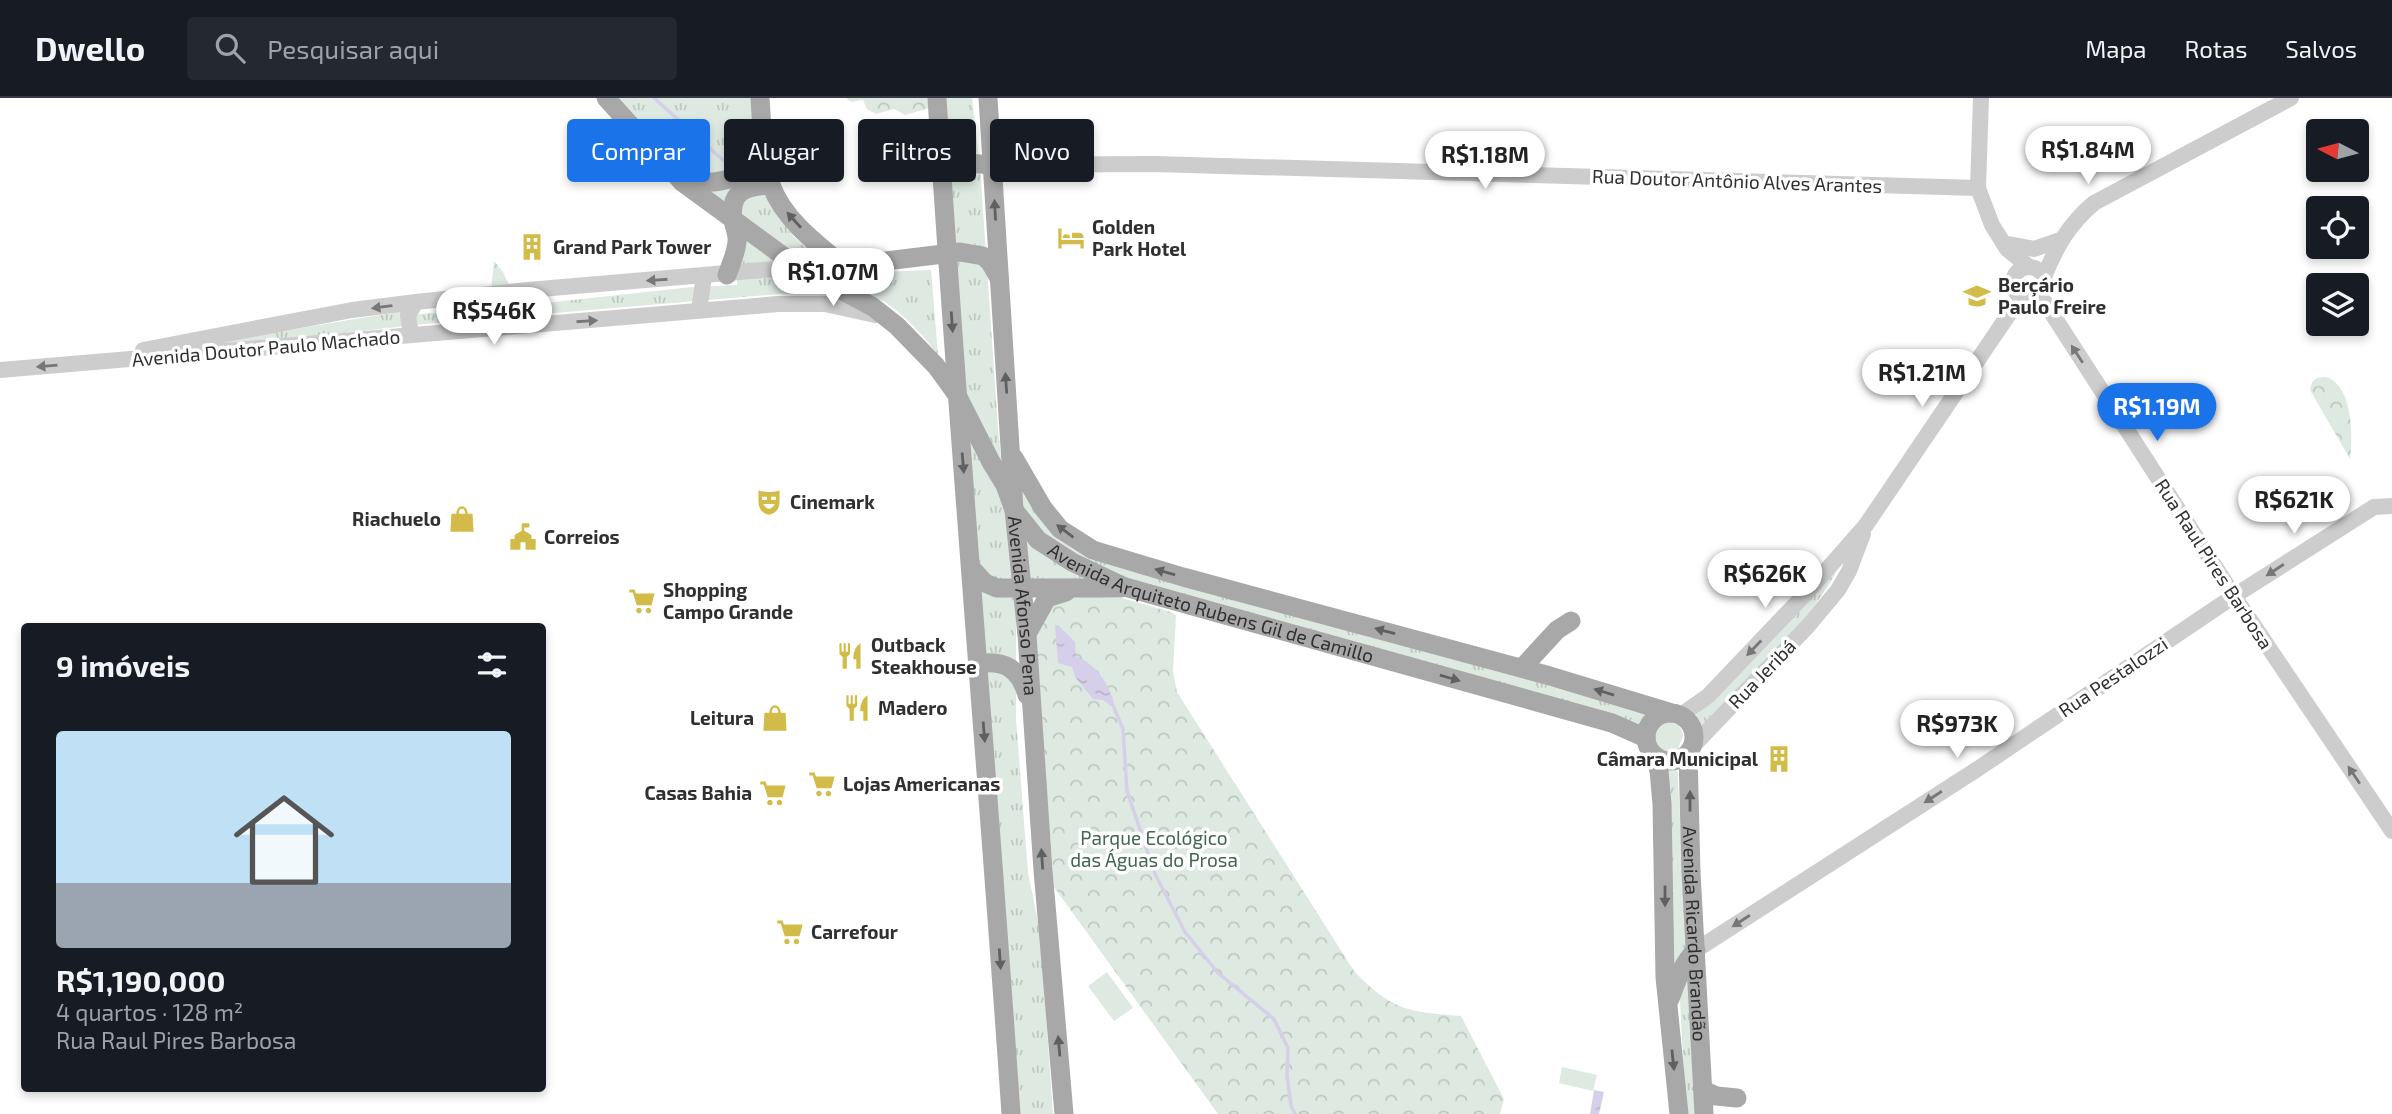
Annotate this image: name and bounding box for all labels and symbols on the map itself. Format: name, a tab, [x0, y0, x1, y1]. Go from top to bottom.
north arrow	[2306, 119, 2370, 182]
pin: R$1.84M	[2023, 126, 2153, 186]
pin: R$1.18M	[1420, 132, 1550, 191]
street label: Rua Doutor Antônio Alves Arantes	[1592, 164, 1883, 197]
one-way arrow	[989, 198, 1000, 220]
one-way arrow	[786, 212, 802, 229]
place label: Golden Park Hotel	[1092, 215, 1187, 260]
hotel icon: Golden Park Hotel	[1056, 223, 1086, 253]
building icon: Grand Park Tower	[517, 232, 547, 262]
place label: Grand Park Tower	[553, 235, 711, 258]
pin: R$1.07M	[768, 248, 898, 308]
place label: Berçário Paulo Freire	[1998, 273, 2106, 318]
one-way arrow	[646, 275, 668, 286]
school or university icon: Berçário Paulo Freire	[1962, 281, 1992, 311]
pin: R$546K	[437, 288, 551, 347]
one-way arrow	[370, 301, 392, 312]
one-way arrow	[947, 311, 958, 333]
one-way arrow	[576, 315, 598, 326]
street label: Avenida Doutor Paulo Machado	[131, 324, 401, 371]
one-way arrow	[2071, 344, 2084, 363]
pin: R$1.21M	[1857, 350, 1987, 409]
one-way arrow	[36, 361, 58, 372]
one-way arrow	[1000, 372, 1011, 394]
pin: R$1.19M	[2092, 384, 2222, 443]
one-way arrow	[958, 452, 969, 474]
street label: Rua Raul Pires Barbosa	[2151, 474, 2278, 653]
pin: R$621K	[2237, 476, 2351, 536]
theatre icon: Cinemark	[754, 487, 784, 517]
place label: Cinemark	[790, 490, 875, 513]
shop icon: Riachuelo	[447, 504, 477, 534]
place label: Riachuelo	[352, 507, 441, 530]
street label: Avenida Afonso Pena	[1004, 515, 1043, 696]
public building icon: Correios	[508, 522, 538, 552]
one-way arrow	[1056, 524, 1074, 538]
place label: Correios	[544, 525, 620, 548]
street label: Avenida Arquiteto Rubens Gil de Camillo	[1044, 538, 1377, 667]
pin: R$626K	[1708, 550, 1822, 610]
one-way arrow	[2266, 563, 2285, 576]
one-way arrow	[1154, 566, 1176, 577]
place label: Shopping Campo Grande	[663, 578, 793, 623]
supermarket icon: Shopping Campo Grande	[627, 586, 657, 616]
one-way arrow	[1373, 625, 1395, 636]
street label: Rua Pestalozzi	[2054, 632, 2172, 721]
place label: Outback Steakhouse	[871, 633, 977, 678]
street label: Rua Jeribá	[1723, 634, 1800, 713]
one-way arrow	[1746, 639, 1762, 656]
restaurant icon: Outback Steakhouse	[835, 641, 865, 671]
one-way arrow	[1440, 673, 1461, 683]
one-way arrow	[1593, 687, 1614, 697]
restaurant icon: Madero	[842, 693, 872, 723]
place label: Madero	[878, 696, 947, 719]
pin: R$973K	[1900, 700, 2014, 760]
shop icon: Leitura	[760, 703, 790, 733]
place label: Leitura	[690, 706, 754, 729]
one-way arrow	[979, 721, 990, 743]
building icon: Câmara Municipal	[1764, 744, 1794, 774]
place label: Câmara Municipal	[1597, 747, 1759, 770]
one-way arrow	[2347, 766, 2361, 784]
supermarket icon: Lojas Americanas	[807, 769, 837, 799]
place label: Lojas Americanas	[843, 772, 1000, 795]
supermarket icon: Casas Bahia	[758, 778, 788, 808]
place label: Casas Bahia	[644, 781, 752, 804]
one-way arrow	[1684, 790, 1696, 812]
one-way arrow	[1923, 791, 1942, 804]
park label: Parque Ecológico das Águas do Prosa	[1070, 826, 1238, 871]
street label: Avenida Ricardo Brandão	[1679, 826, 1712, 1042]
one-way arrow	[1036, 848, 1047, 870]
one-way arrow	[1659, 885, 1671, 907]
one-way arrow	[1732, 914, 1751, 927]
supermarket icon: Carrefour	[775, 917, 805, 947]
place label: Carrefour	[811, 920, 898, 943]
one-way arrow	[995, 948, 1006, 970]
one-way arrow	[1053, 1035, 1064, 1057]
one-way arrow	[1668, 1049, 1679, 1071]

